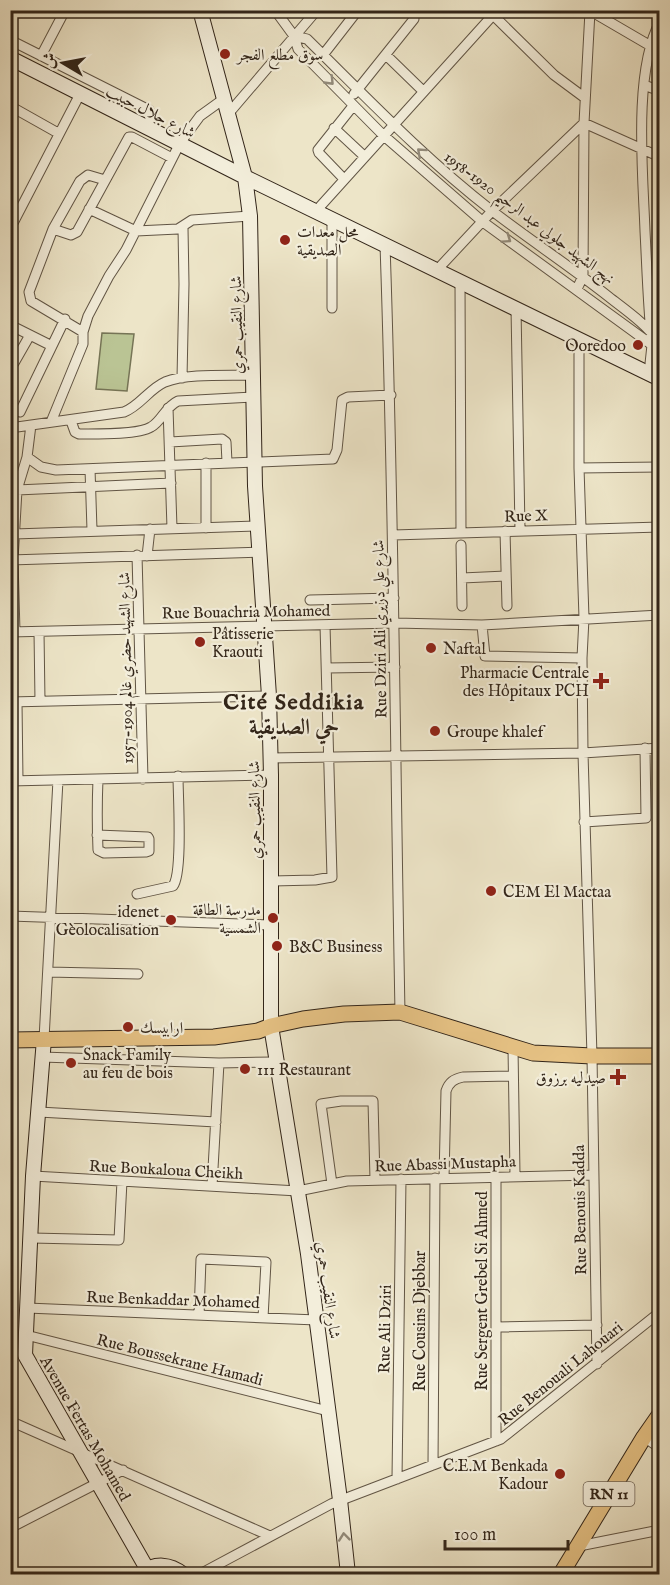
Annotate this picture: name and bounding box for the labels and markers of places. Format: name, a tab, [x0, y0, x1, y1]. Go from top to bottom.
place label: سوق مطلع الفجر	[235, 46, 323, 70]
marker: سوق مطلع الفجر	[218, 47, 232, 61]
place label: محل معدات الصديقية	[297, 223, 359, 261]
marker: محل معدات الصديقية	[278, 233, 292, 247]
place label: Ooredoo	[565, 337, 626, 357]
marker: Ooredoo	[631, 338, 645, 352]
place label: Pâtisserie Kraouti	[212, 625, 274, 663]
marker: Pâtisserie Kraouti	[193, 635, 207, 649]
place label: Naftal	[443, 640, 487, 660]
marker: Naftal	[424, 641, 438, 655]
place label: Pharmacie Centrale des Hôpitaux PCH	[460, 664, 589, 702]
marker: Pharmacie Centrale des Hôpitaux PCH	[594, 674, 608, 688]
place label: Groupe khalef	[447, 723, 547, 743]
marker: Groupe khalef	[428, 724, 442, 738]
place label: CEM El Mactaa	[503, 883, 611, 903]
marker: CEM El Mactaa	[484, 884, 498, 898]
place label: مدرسة الطاقة الشمسية	[193, 901, 261, 939]
place label: idenet Gèolocalisation	[56, 903, 160, 941]
marker: مدرسة الطاقة الشمسية	[266, 911, 280, 925]
marker: idenet Gèolocalisation	[164, 913, 178, 927]
place label: B&C Business	[289, 938, 383, 958]
marker: B&C Business	[270, 939, 284, 953]
place label: ارابيسك	[140, 1019, 183, 1039]
marker: ارابيسك	[121, 1020, 135, 1034]
place label: Snack Family au feu de bois	[83, 1046, 173, 1084]
marker: Snack Family au feu de bois	[64, 1056, 78, 1070]
place label: 111 Restaurant	[257, 1061, 351, 1081]
marker: 111 Restaurant	[238, 1062, 252, 1076]
place label: صيدليه برزوق	[536, 1069, 606, 1089]
marker: صيدليه برزوق	[611, 1070, 625, 1084]
place label: C.E.M Benkada Kadour	[443, 1457, 548, 1495]
marker: C.E.M Benkada Kadour	[553, 1467, 567, 1481]

